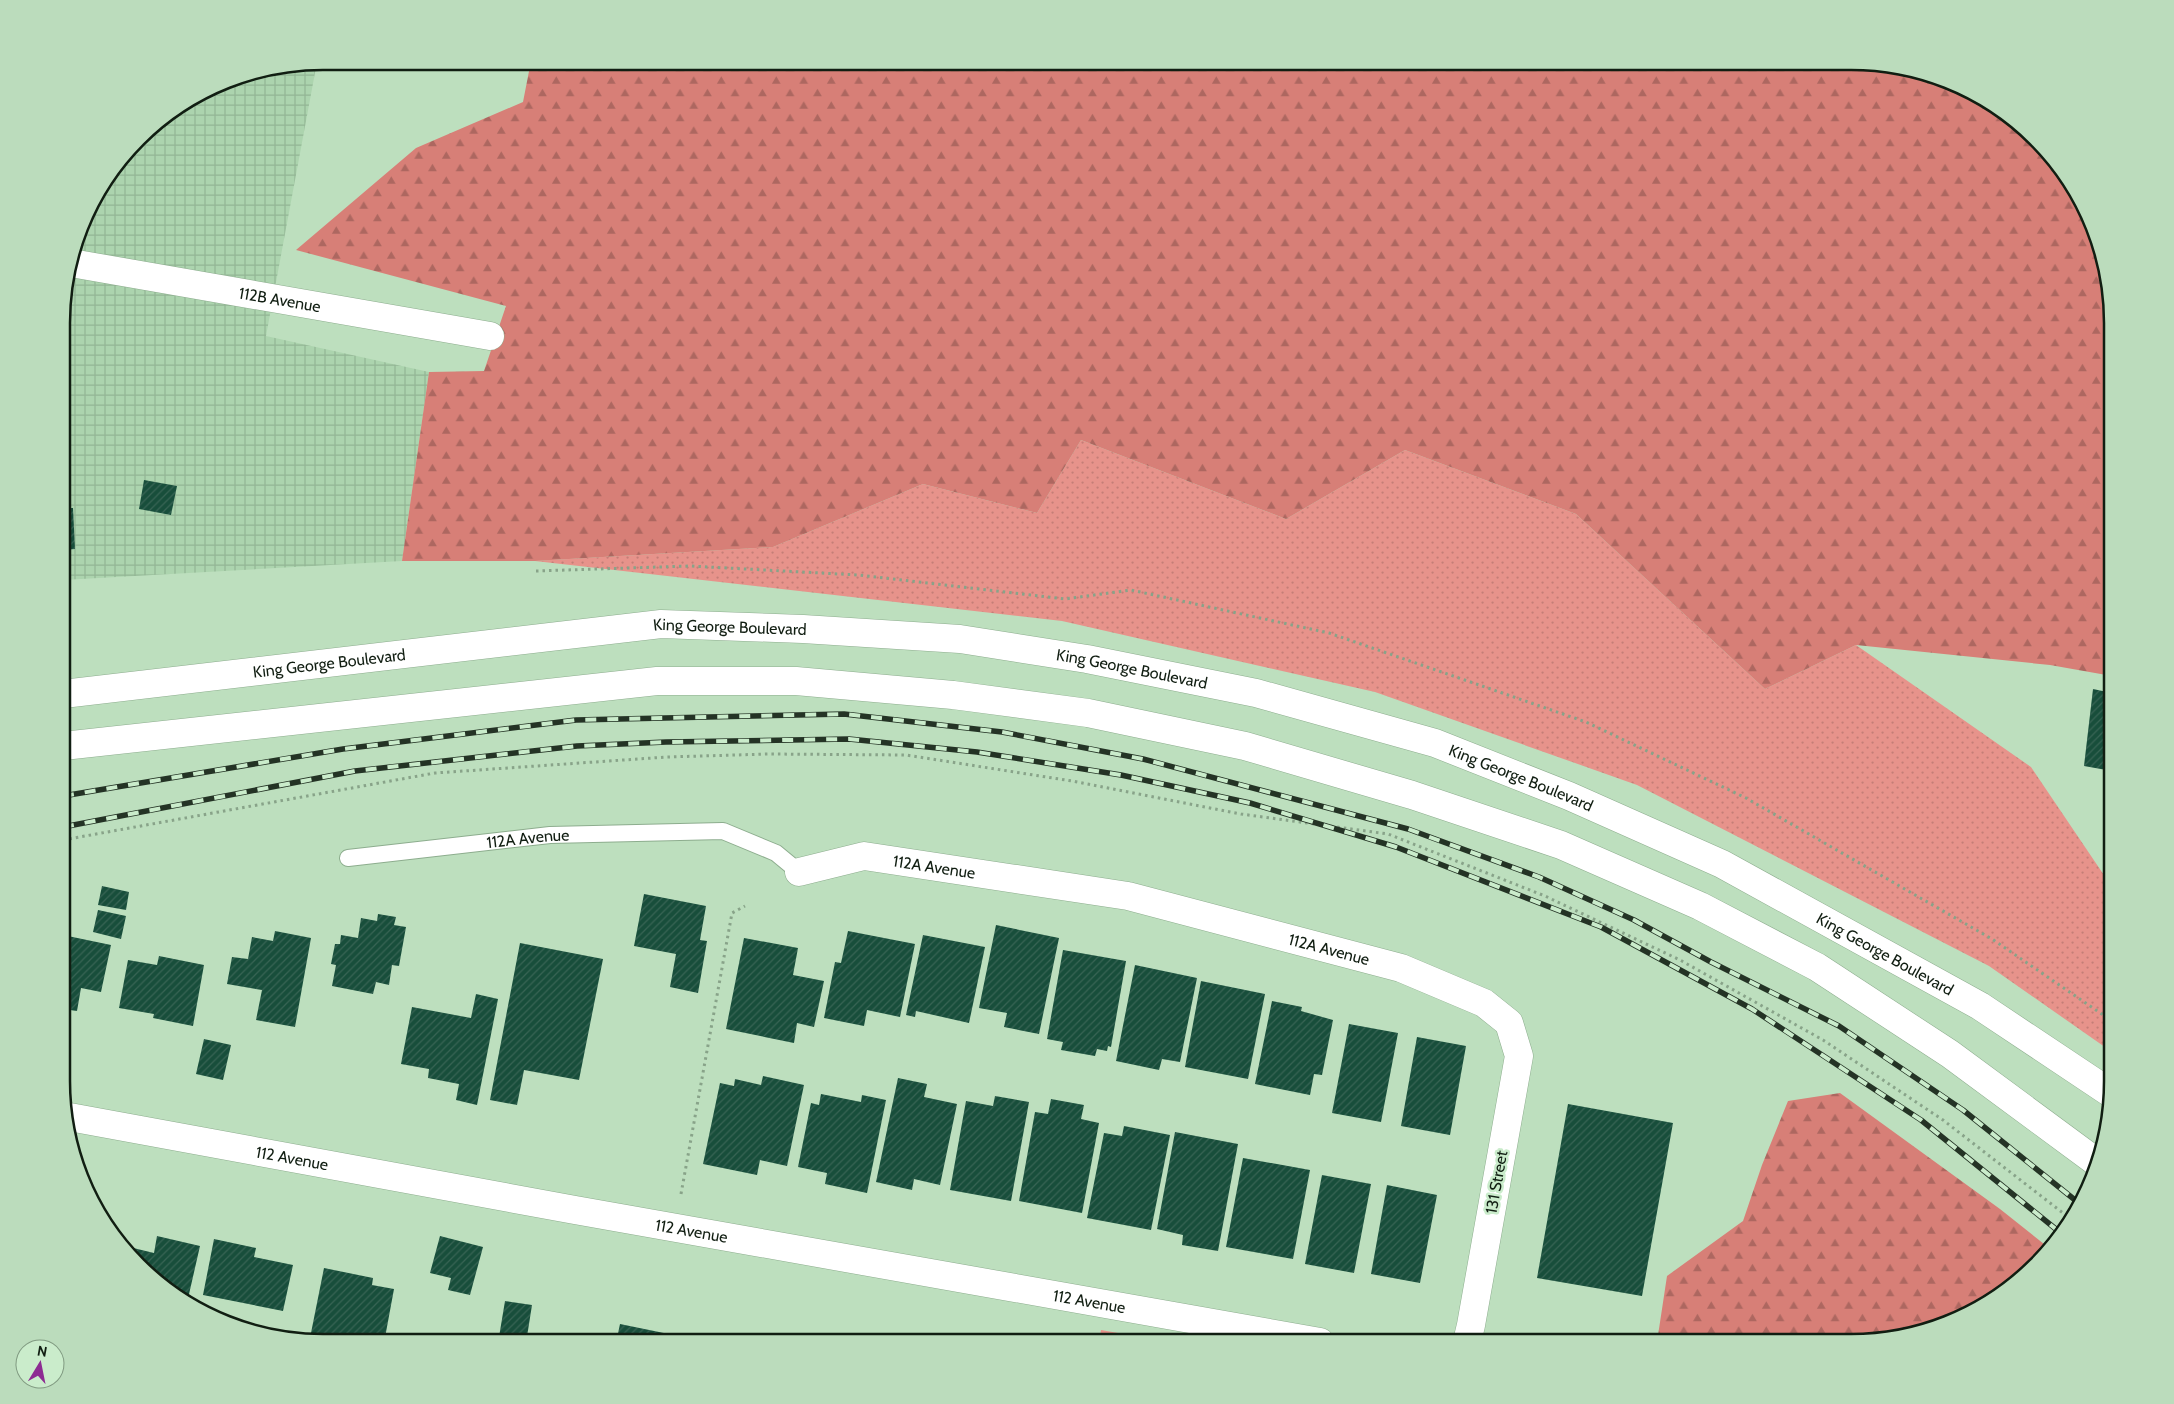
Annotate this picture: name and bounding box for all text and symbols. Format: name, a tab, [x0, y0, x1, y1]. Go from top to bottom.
street label: 112B Avenue	[237, 283, 322, 316]
street label: King George Boulevard	[652, 615, 807, 639]
street label: King George Boulevard	[252, 645, 407, 682]
street label: King George Boulevard	[1055, 645, 1209, 693]
street label: King George Boulevard	[1446, 740, 1596, 815]
street label: 112A Avenue	[486, 826, 569, 852]
street label: 112A Avenue	[892, 852, 977, 883]
street label: King George Boulevard	[1813, 909, 1957, 1000]
street label: 112A Avenue	[1286, 930, 1372, 969]
street label: 112 Avenue	[254, 1142, 330, 1174]
street label: 131 Street	[1482, 1148, 1511, 1215]
street label: 112 Avenue	[654, 1215, 729, 1247]
street label: 112 Avenue	[1052, 1286, 1127, 1317]
north arrow	[15, 1339, 65, 1389]
text: N	[36, 1341, 49, 1361]

